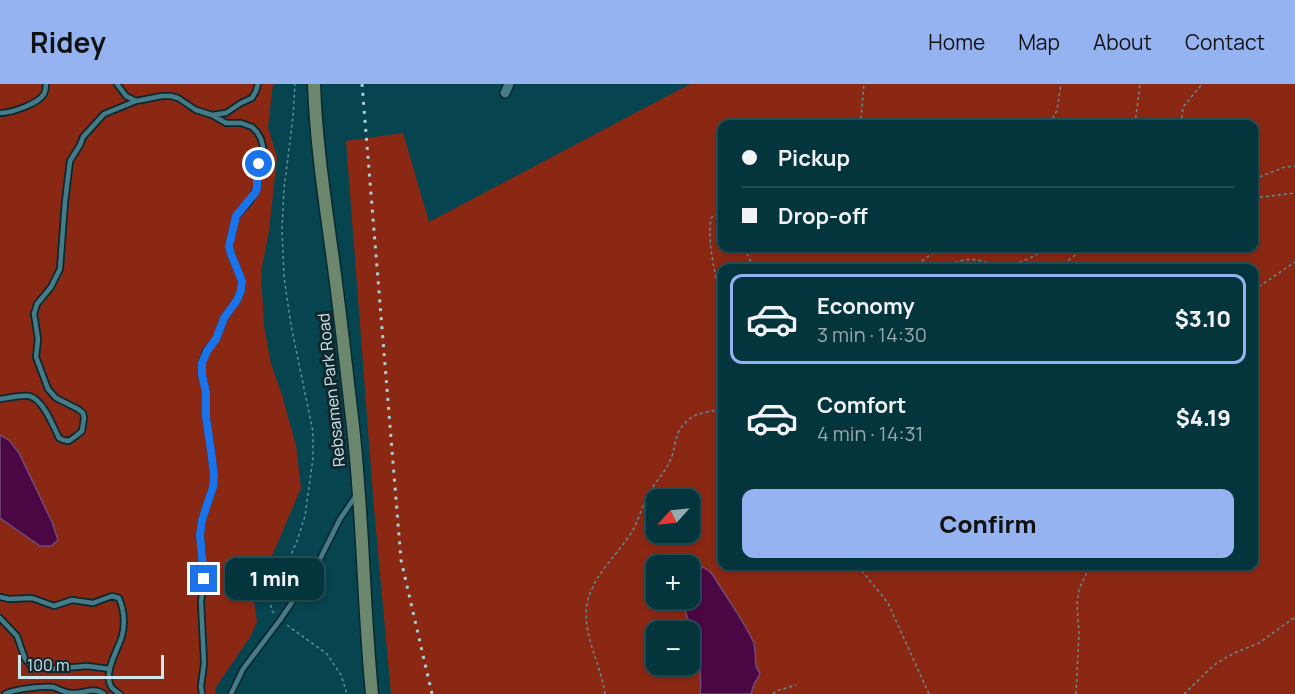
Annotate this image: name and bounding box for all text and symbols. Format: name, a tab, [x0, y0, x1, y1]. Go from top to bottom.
text: Ridey	[30, 23, 106, 61]
text: Home	[928, 28, 985, 56]
text: Map	[1018, 28, 1060, 56]
text: About	[1093, 28, 1152, 56]
text: Contact	[1185, 28, 1265, 56]
text: Pickup	[778, 143, 850, 173]
route start	[245, 150, 272, 177]
text: Drop-off	[778, 201, 868, 231]
text: Economy	[817, 291, 915, 321]
icon: car	[745, 292, 799, 346]
text: $3.10	[1175, 304, 1231, 334]
street label: Rebsamen Park Road	[312, 312, 350, 468]
text: 3 min · 14:30	[817, 321, 927, 348]
text: Comfort	[817, 390, 906, 420]
icon: car	[745, 391, 799, 445]
text: $4.19	[1176, 403, 1231, 433]
text: 4 min · 14:31	[817, 420, 923, 447]
north arrow	[646, 489, 700, 543]
map controls	[646, 489, 700, 675]
button: Confirm	[742, 489, 1234, 558]
button: +	[646, 555, 700, 609]
callout: 1 min	[225, 558, 324, 600]
route end	[190, 565, 217, 592]
text: 1 min	[249, 565, 300, 592]
button: −	[646, 621, 700, 675]
scale bar	[18, 652, 164, 680]
text: 100 m	[27, 654, 70, 676]

